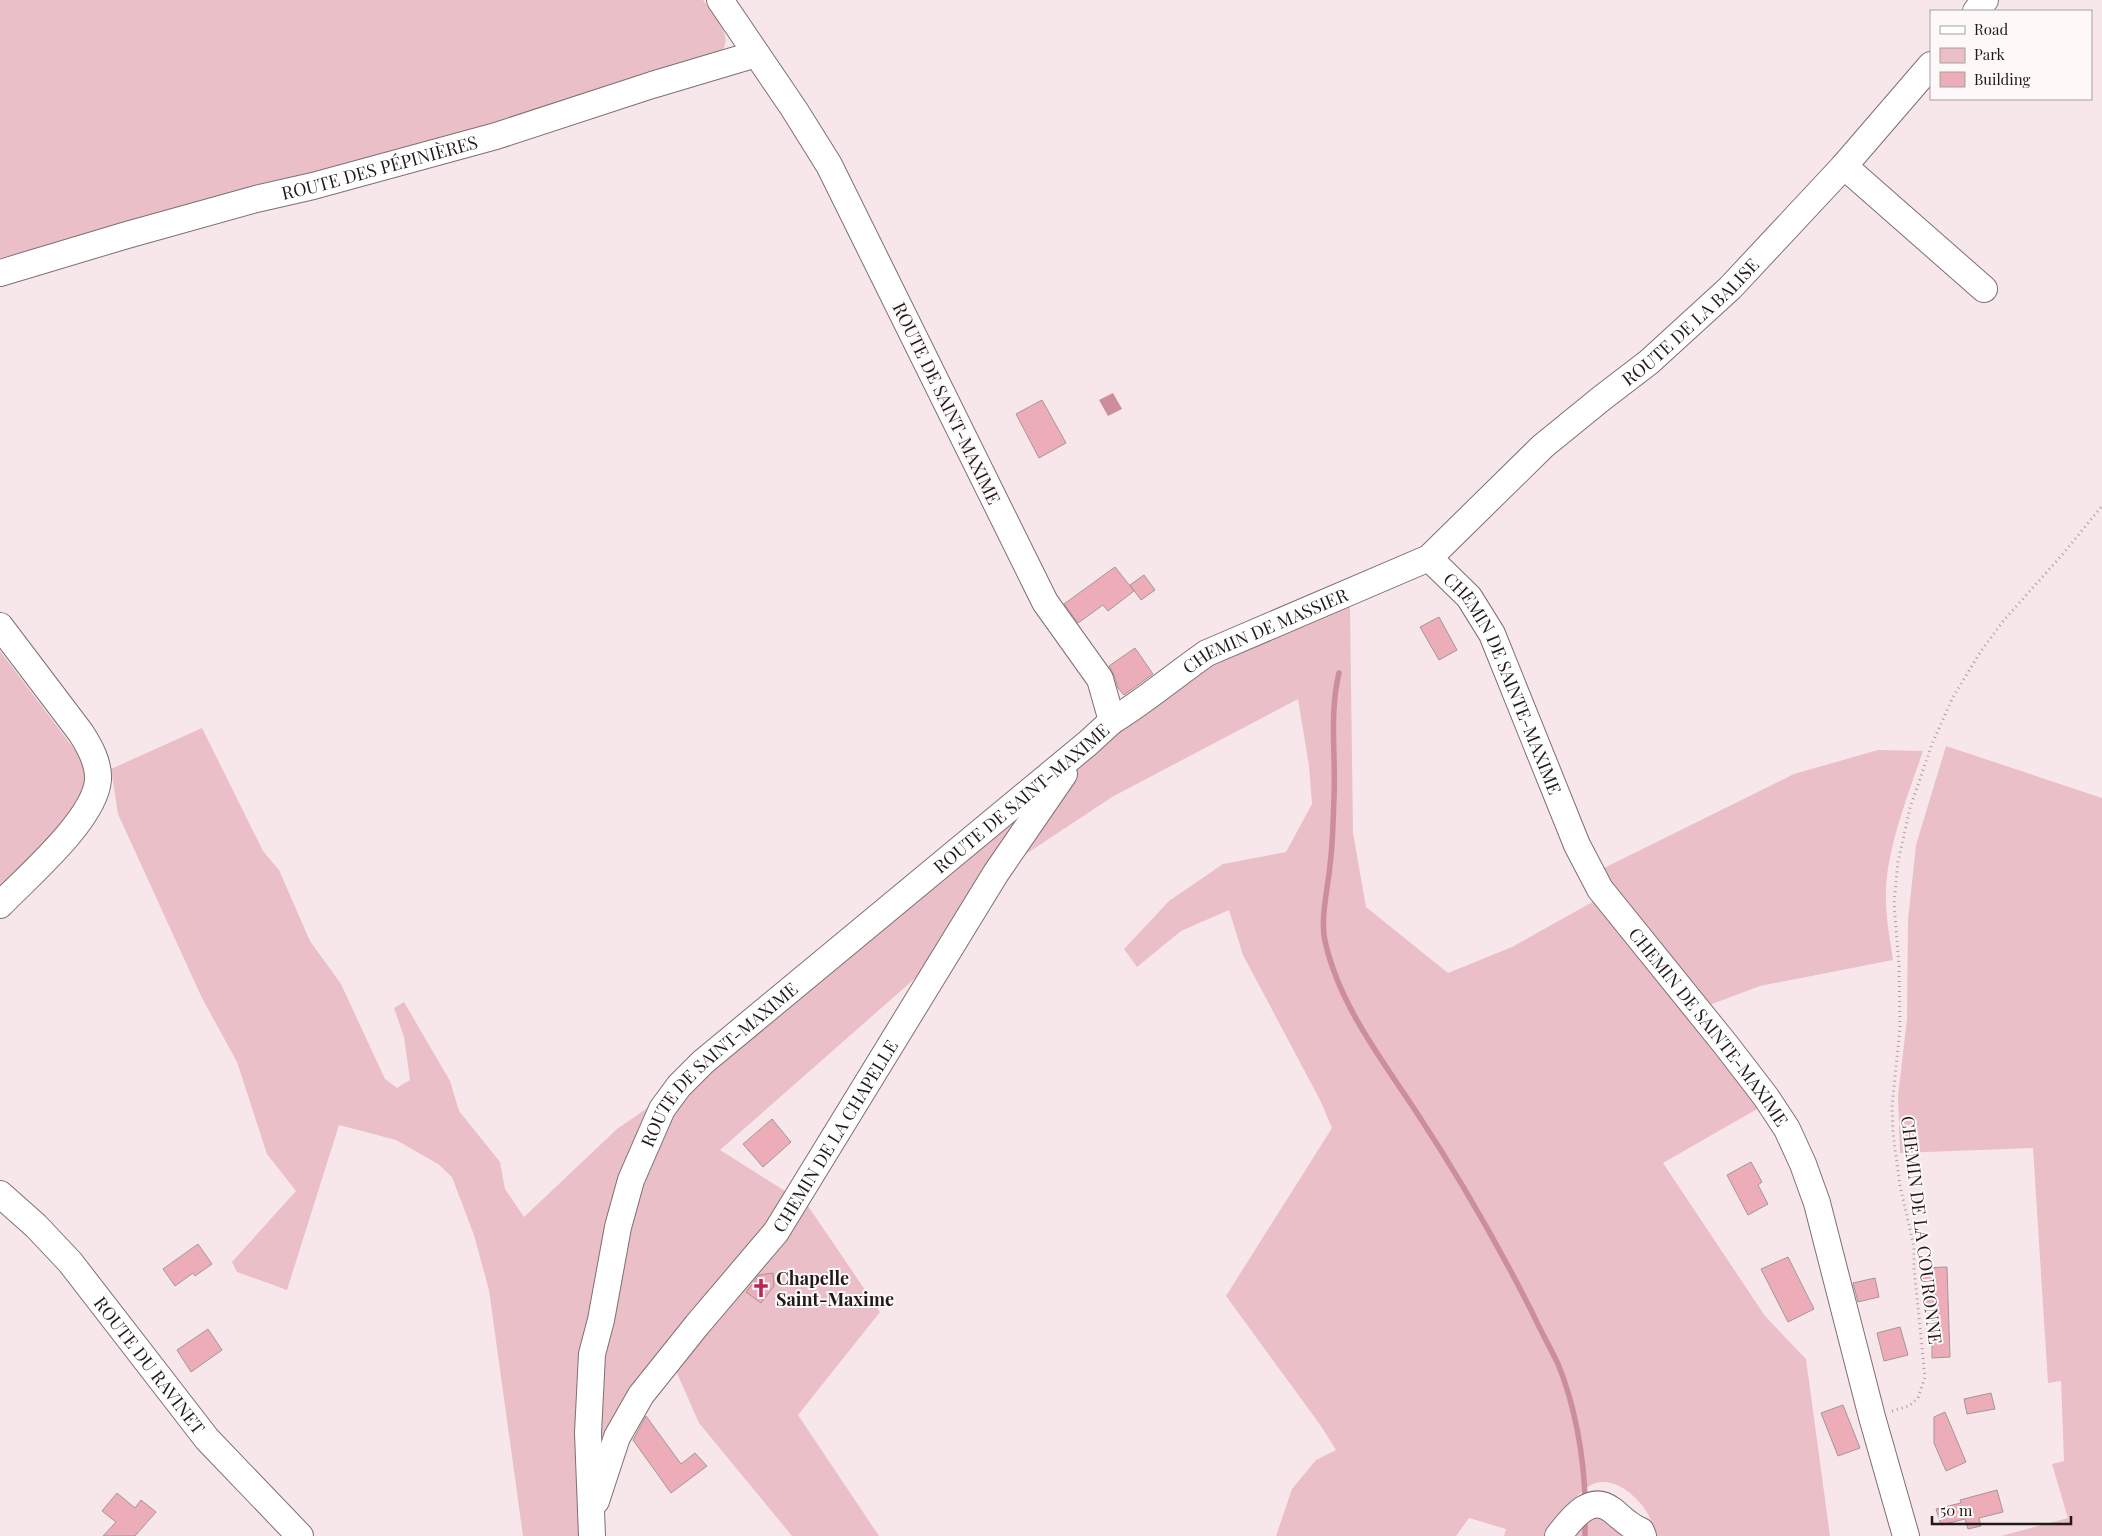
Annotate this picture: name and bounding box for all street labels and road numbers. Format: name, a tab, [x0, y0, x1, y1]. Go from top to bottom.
street label: ROUTE DES PÉPINIÈRES	[279, 130, 480, 205]
street label: ROUTE DE LA BALISE	[1617, 253, 1764, 391]
street label: ROUTE DE SAINT-MAXIME	[888, 298, 1006, 508]
street label: CHEMIN DE SAINTE-MAXIME	[1438, 567, 1567, 798]
street label: CHEMIN DE MASSIER	[1177, 582, 1352, 679]
street label: ROUTE DE SAINT-MAXIME	[928, 718, 1114, 878]
street label: CHEMIN DE SAINTE-MAXIME	[1624, 922, 1794, 1131]
street label: ROUTE DE SAINT-MAXIME	[635, 977, 803, 1151]
street label: CHEMIN DE LA CHAPELLE	[767, 1035, 903, 1237]
street label: CHEMIN DE LA COURONNE	[1896, 1115, 1948, 1346]
street label: ROUTE DU RAVINET	[89, 1291, 211, 1439]

